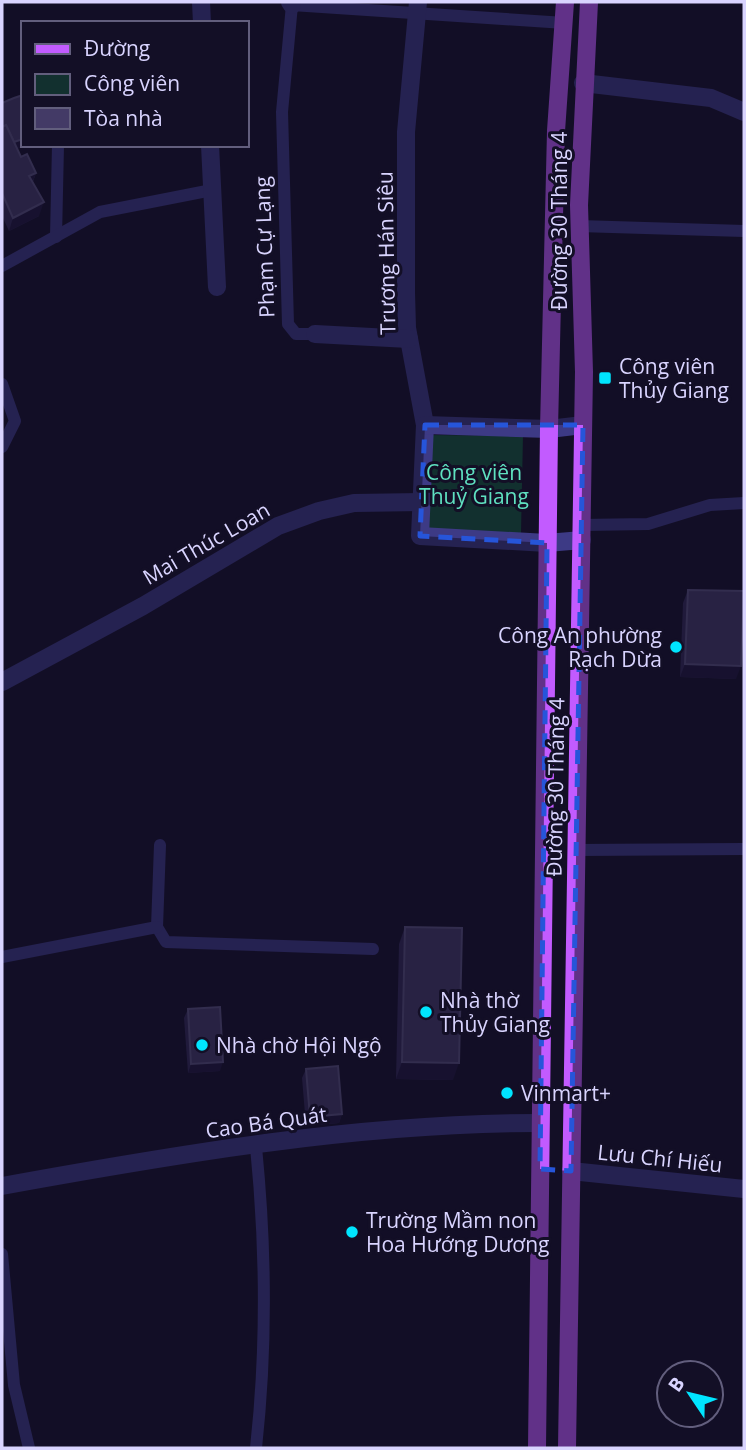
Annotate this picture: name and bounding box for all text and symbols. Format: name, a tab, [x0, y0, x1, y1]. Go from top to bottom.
legend	[21, 21, 248, 147]
text: Đường	[84, 34, 150, 62]
text: Công viên	[84, 69, 180, 97]
text: Tòa nhà	[84, 104, 163, 132]
street label: Đường 30 Tháng 4	[545, 131, 573, 311]
street label: Trương Hán Siêu	[371, 171, 401, 335]
street label: Phạm Cự Lạng	[248, 176, 280, 318]
place label: Công viên Thủy Giang	[619, 352, 729, 404]
marker: Công viên Thủy Giang	[597, 370, 613, 386]
park label: Công viên Thuỷ Giang	[419, 458, 529, 510]
street label: Mai Thúc Loan	[137, 495, 275, 591]
place label: Công An phường Rạch Dừa	[498, 621, 662, 673]
marker: Công An phường Rạch Dừa	[668, 639, 684, 655]
street label: Đường 30 Tháng 4	[539, 697, 571, 877]
place label: Nhà thờ Thủy Giang	[440, 986, 550, 1038]
marker: Nhà thờ Thủy Giang	[418, 1004, 434, 1020]
place label: Nhà chờ Hội Ngộ	[216, 1031, 382, 1059]
marker: Nhà chờ Hội Ngộ	[194, 1037, 210, 1053]
place label: Vinmart+	[521, 1079, 611, 1107]
marker: Vinmart+	[499, 1085, 515, 1101]
street label: Cao Bá Quát	[204, 1100, 328, 1144]
street label: Lưu Chí Hiếu	[596, 1138, 724, 1178]
place label: Trường Mầm non Hoa Hướng Dương	[366, 1206, 549, 1258]
marker: Trường Mầm non Hoa Hướng Dương	[344, 1224, 360, 1240]
north arrow	[655, 1359, 725, 1429]
text: B	[662, 1372, 690, 1397]

